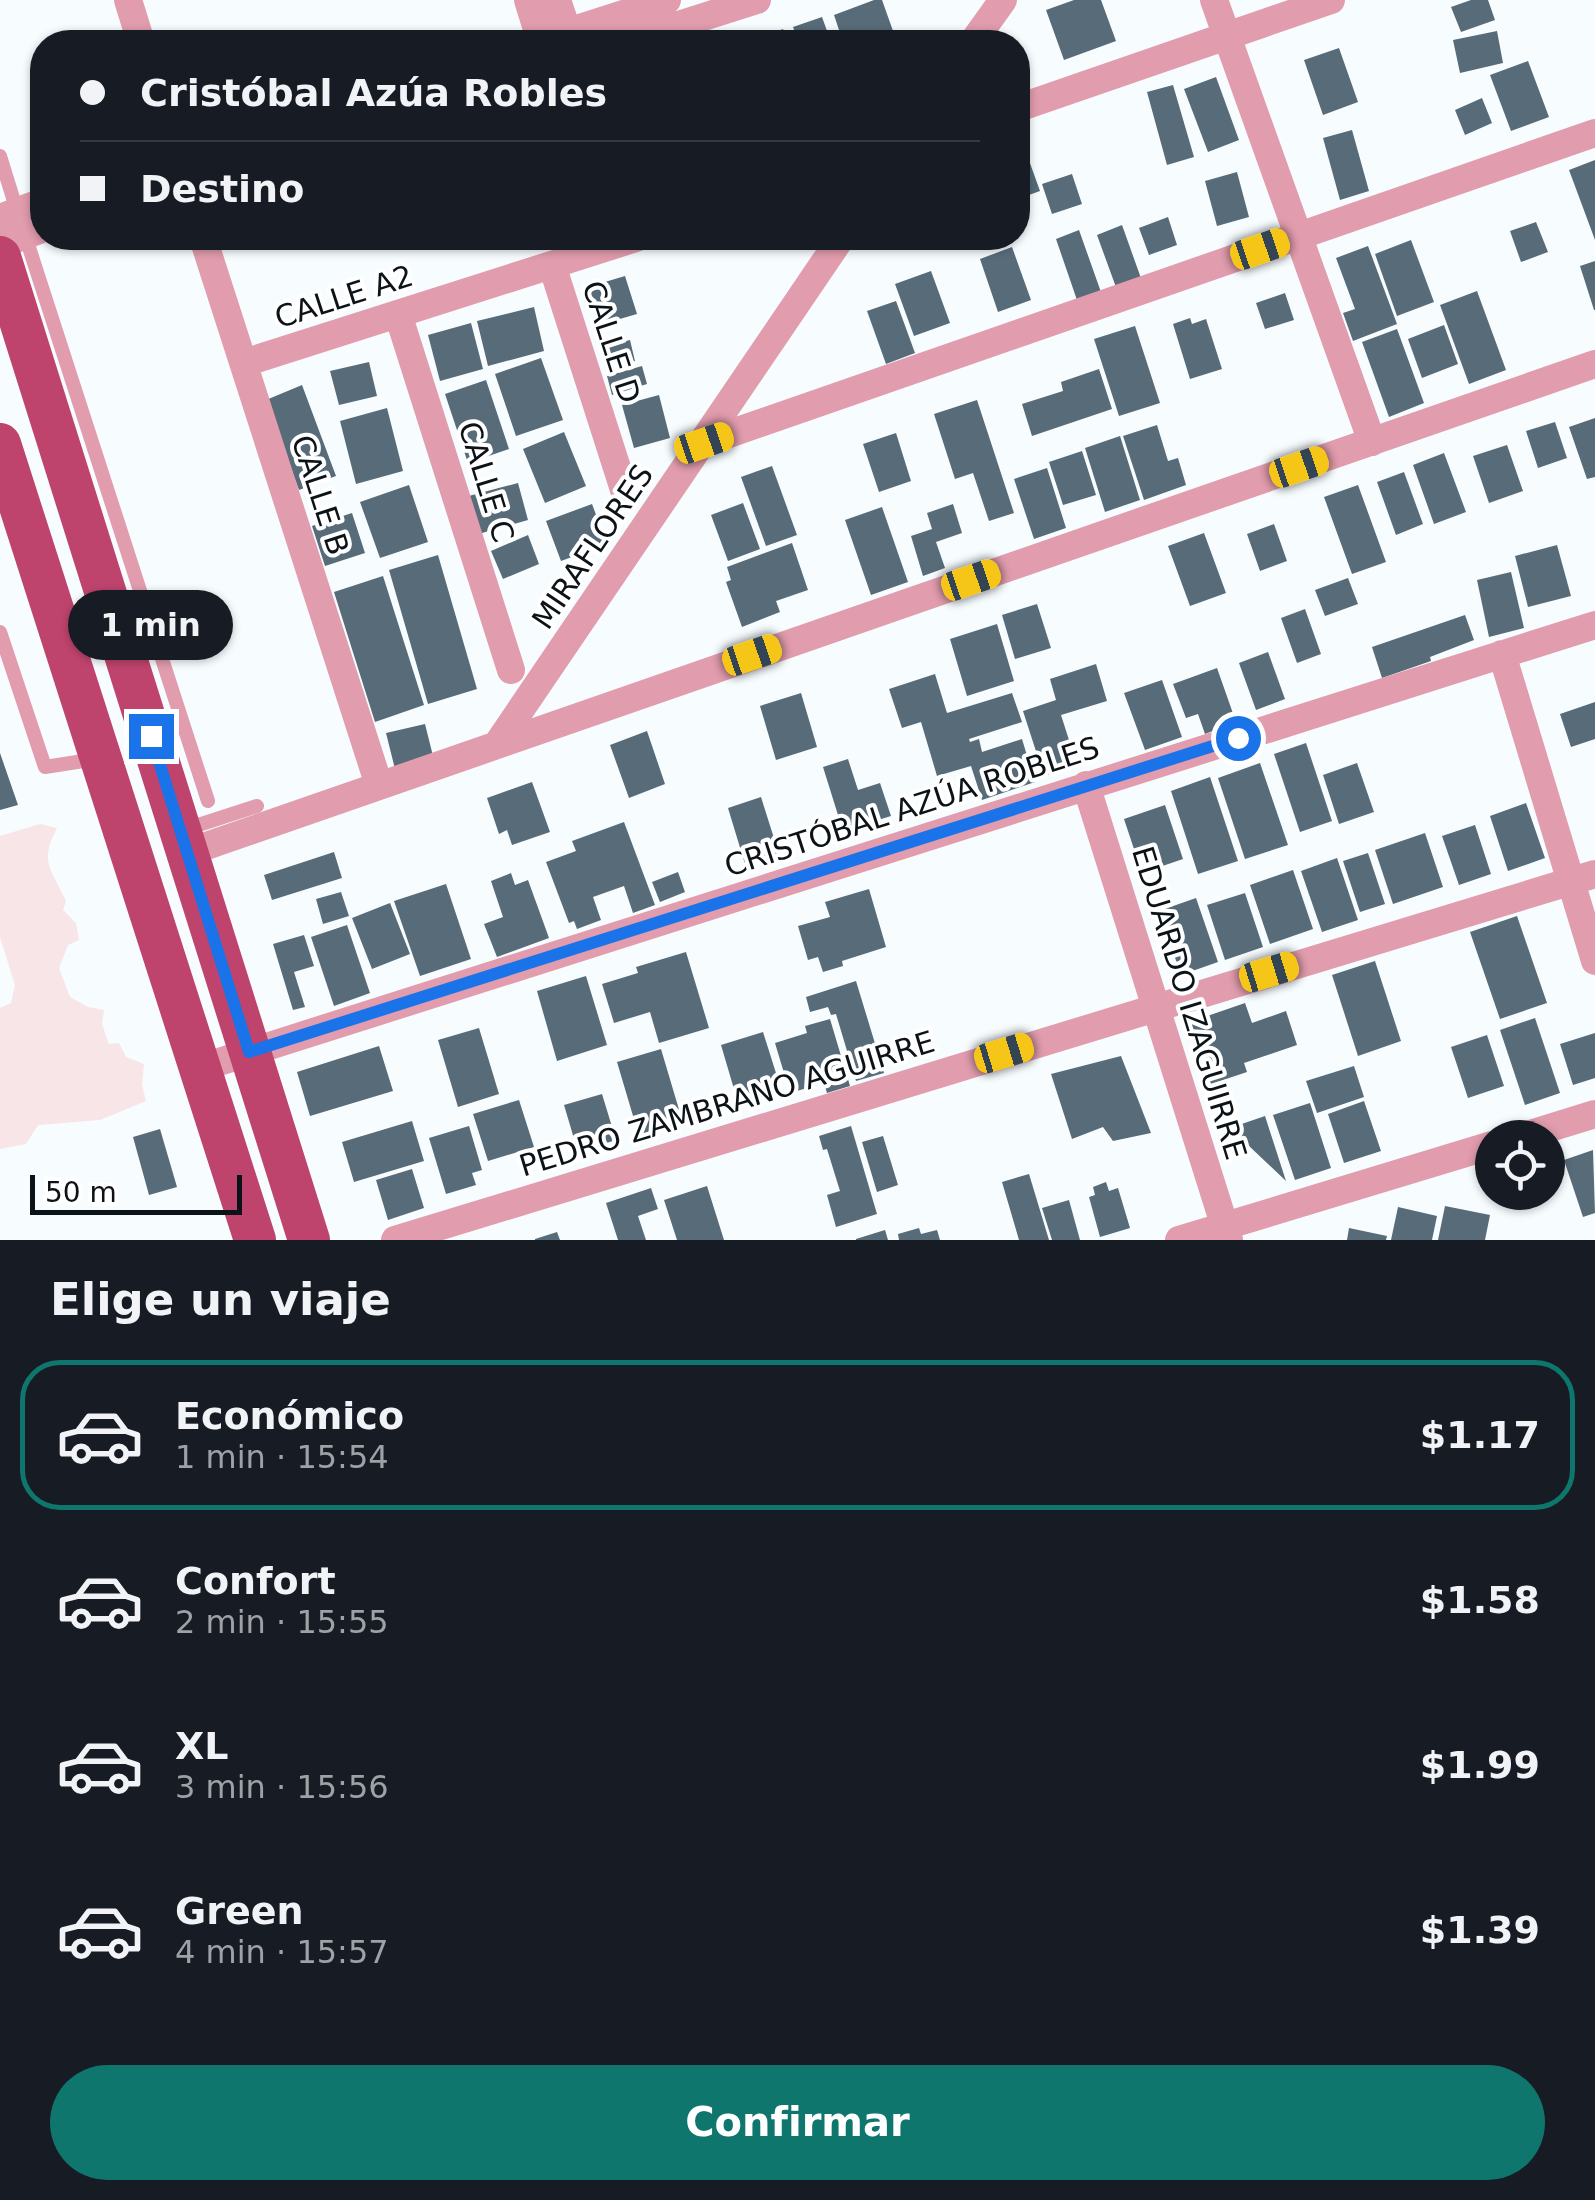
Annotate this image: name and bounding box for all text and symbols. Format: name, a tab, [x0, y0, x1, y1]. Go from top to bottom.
text: Cristóbal Azúa Robles	[140, 71, 607, 115]
text: Destino	[140, 167, 304, 211]
car	[1227, 225, 1293, 273]
street label: CALLE A2	[270, 258, 417, 335]
street label: CALLE D	[575, 276, 648, 407]
street label: CALLE C	[452, 417, 521, 546]
car	[671, 419, 737, 467]
street label: CALLE B	[285, 430, 356, 559]
car	[1266, 443, 1332, 491]
street label: MIRAFLORES	[525, 458, 660, 635]
car	[938, 556, 1004, 604]
callout: 1 min	[68, 591, 234, 661]
text: 1 min	[100, 606, 201, 644]
car	[719, 631, 785, 679]
route end	[129, 714, 174, 759]
route start	[1216, 716, 1261, 761]
street label: CRISTÓBAL AZÚA ROBLES	[720, 728, 1104, 884]
street label: EDUARDO IZAGUIRRE	[1125, 842, 1254, 1164]
car	[1236, 949, 1302, 995]
street label: PEDRO ZAMBRANO AGUIRRE	[515, 1024, 939, 1183]
car	[971, 1030, 1037, 1076]
map controls	[1475, 1120, 1565, 1210]
button: locate	[1475, 1120, 1565, 1210]
scale bar	[30, 1170, 242, 1214]
text: 50 m	[45, 1176, 117, 1209]
text: Elige un viaje	[50, 1273, 391, 1326]
icon: car	[55, 1390, 145, 1480]
text: Económico	[175, 1394, 404, 1438]
text: $1.17	[1420, 1413, 1540, 1457]
text: 1 min · 15:54	[175, 1438, 389, 1476]
icon: car	[55, 1555, 145, 1645]
text: Confort	[175, 1559, 336, 1603]
text: $1.58	[1420, 1578, 1540, 1622]
text: 2 min · 15:55	[175, 1603, 389, 1641]
icon: car	[55, 1720, 145, 1810]
text: XL	[175, 1724, 229, 1768]
text: $1.99	[1420, 1743, 1540, 1787]
text: 3 min · 15:56	[175, 1768, 389, 1806]
icon: car	[55, 1885, 145, 1975]
text: Green	[175, 1889, 304, 1933]
text: $1.39	[1420, 1908, 1540, 1952]
text: 4 min · 15:57	[175, 1933, 389, 1971]
button: Confirmar	[50, 2065, 1545, 2180]

